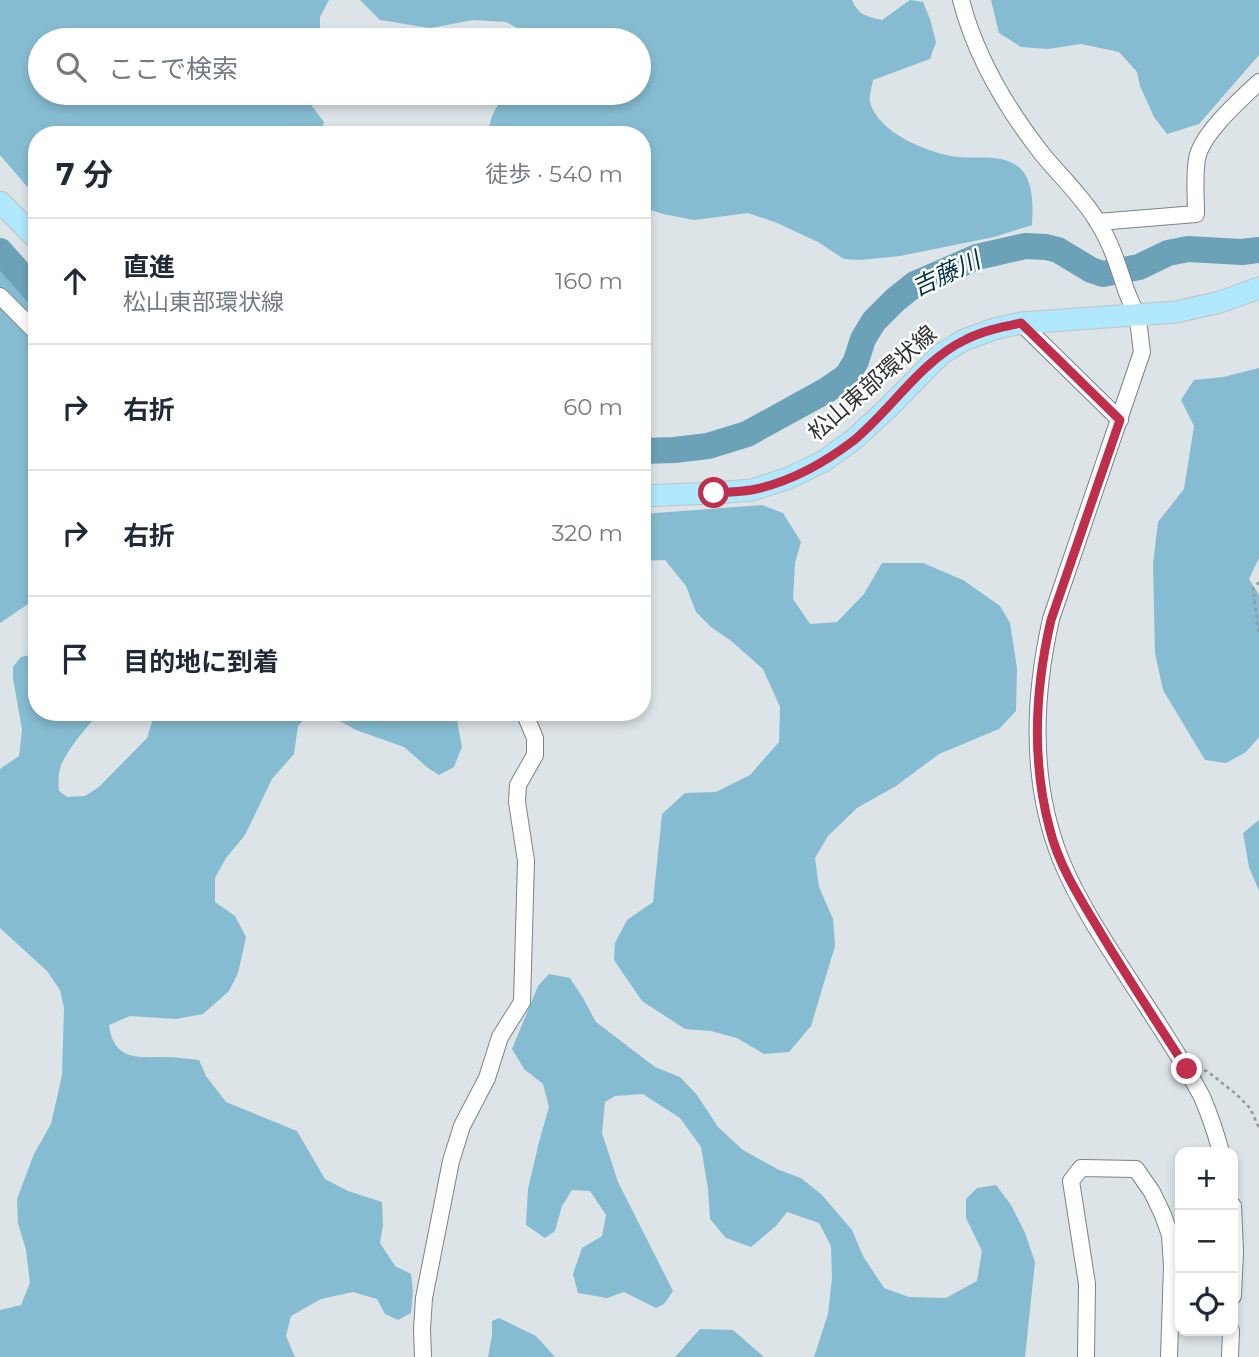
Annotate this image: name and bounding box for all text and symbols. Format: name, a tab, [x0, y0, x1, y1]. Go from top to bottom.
search box	[28, 28, 651, 105]
icon: search	[52, 48, 90, 86]
text: ここで検索	[108, 53, 238, 85]
text: 7 分	[56, 156, 113, 193]
text: 徒歩 · 540 m	[485, 160, 623, 188]
water label: 吉藤川	[907, 244, 987, 302]
text: 直進	[123, 251, 175, 283]
icon: ahead	[56, 262, 94, 300]
text: 160 m	[555, 267, 623, 295]
text: 松山東部環状線	[123, 288, 284, 316]
street label: 松山東部環状線	[802, 320, 942, 446]
icon: right	[56, 388, 94, 426]
text: 60 m	[563, 393, 623, 421]
text: 右折	[123, 394, 175, 426]
route start	[698, 477, 729, 508]
icon: right	[56, 514, 94, 552]
text: 320 m	[551, 519, 623, 547]
text: 右折	[123, 520, 175, 552]
icon: arrive	[56, 640, 94, 678]
text: 目的地に到着	[123, 646, 279, 678]
route end	[1171, 1053, 1202, 1084]
map controls	[1175, 1147, 1238, 1336]
button: +	[1175, 1147, 1238, 1210]
button: −	[1175, 1210, 1238, 1273]
button: locate	[1175, 1273, 1238, 1336]

